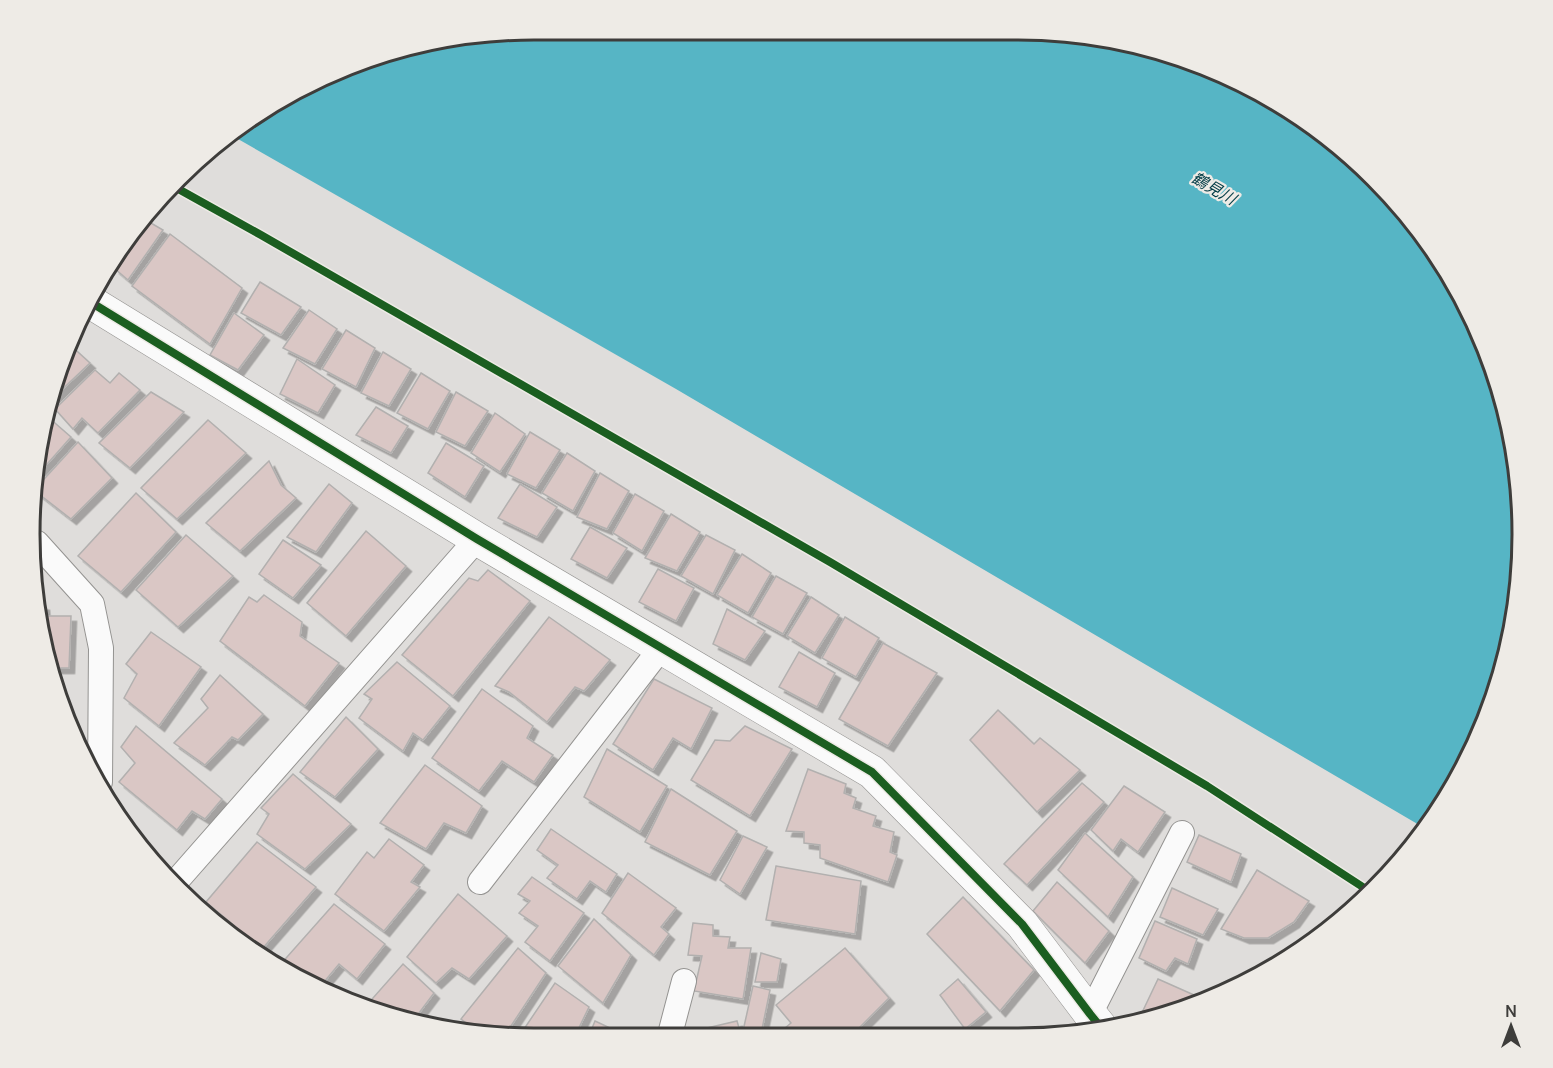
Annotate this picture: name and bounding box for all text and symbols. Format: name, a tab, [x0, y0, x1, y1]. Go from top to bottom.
water label: 鶴見川	[1188, 166, 1242, 211]
north arrow	[1481, 996, 1541, 1056]
text: N	[1505, 1000, 1517, 1022]

